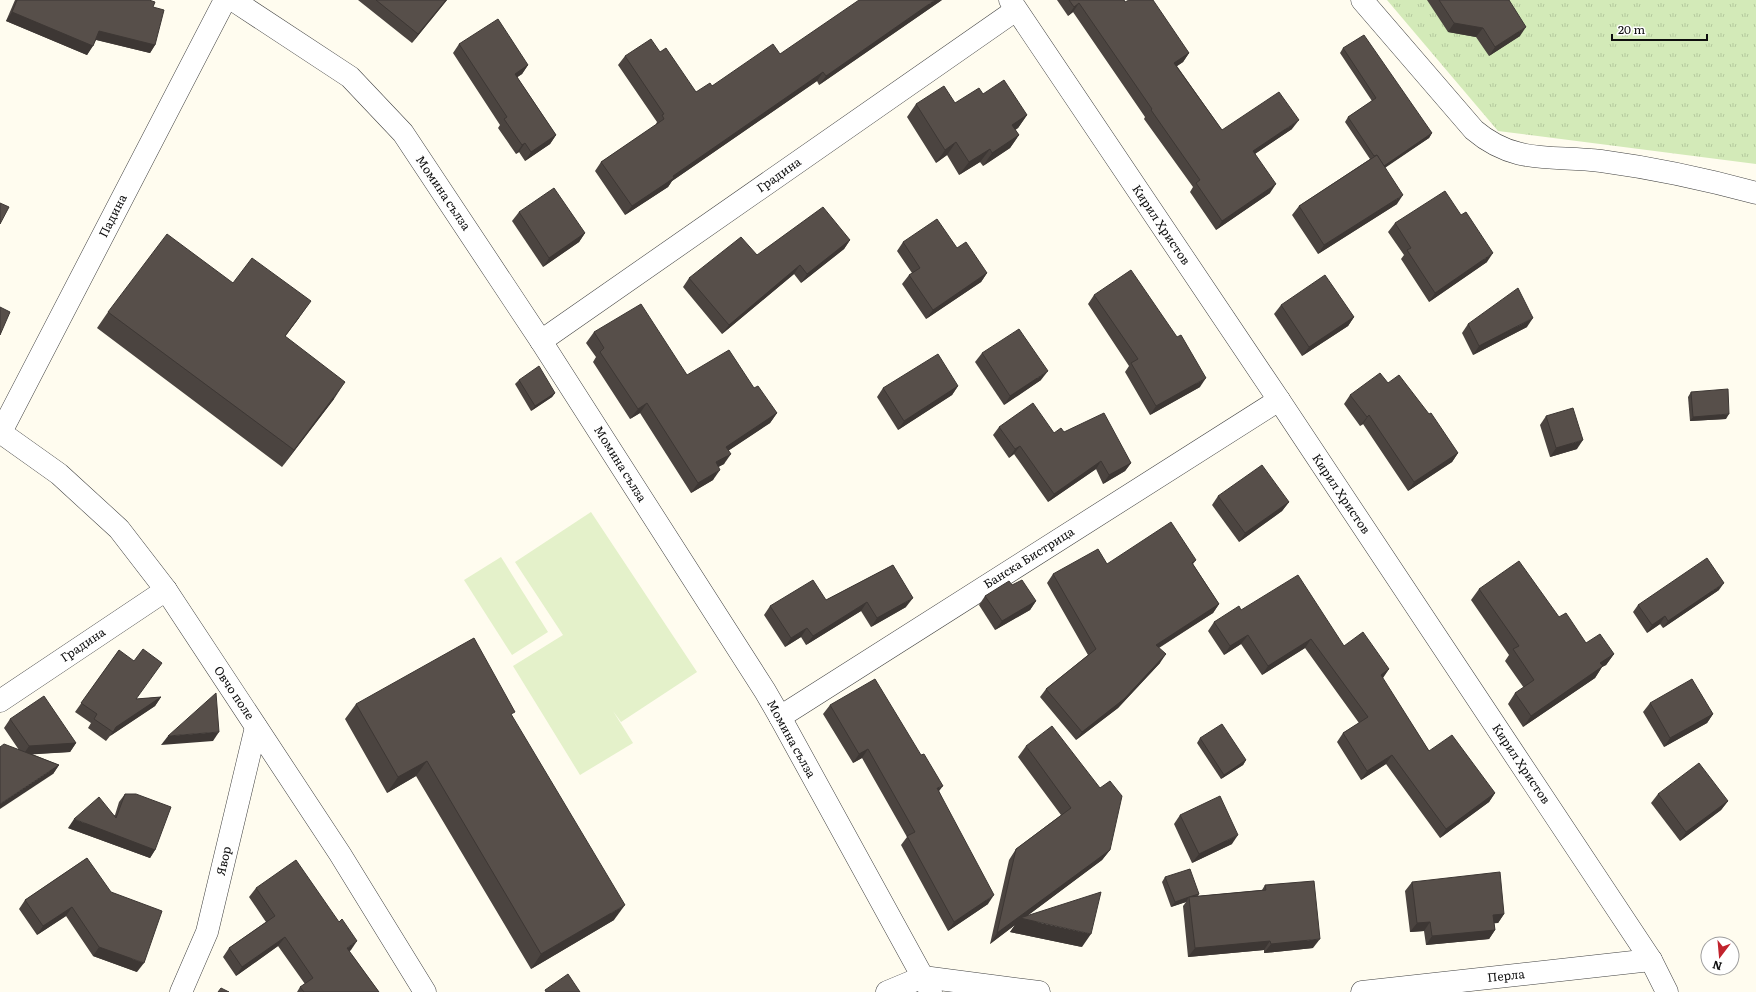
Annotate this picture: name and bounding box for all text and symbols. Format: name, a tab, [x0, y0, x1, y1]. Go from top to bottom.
scale bar	[1612, 16, 1707, 42]
text: 20 m	[1618, 20, 1645, 38]
street label: Момина сълза	[412, 151, 476, 234]
street label: Градина	[752, 152, 805, 196]
street label: Кирил Христов	[1128, 181, 1195, 268]
street label: Падина	[93, 190, 131, 240]
street label: Момина сълза	[590, 422, 652, 506]
street label: Кирил Христов	[1308, 450, 1375, 537]
street label: Банска Бистрица	[980, 522, 1078, 592]
street label: Градина	[56, 622, 109, 666]
street label: Овчо поле	[210, 662, 259, 723]
street label: Момина сълза	[763, 696, 821, 781]
street label: Кирил Христов	[1488, 720, 1555, 807]
street label: Явор	[211, 844, 235, 877]
north arrow	[1700, 936, 1740, 976]
text: N	[1710, 958, 1724, 976]
street label: Перла	[1486, 964, 1526, 986]

